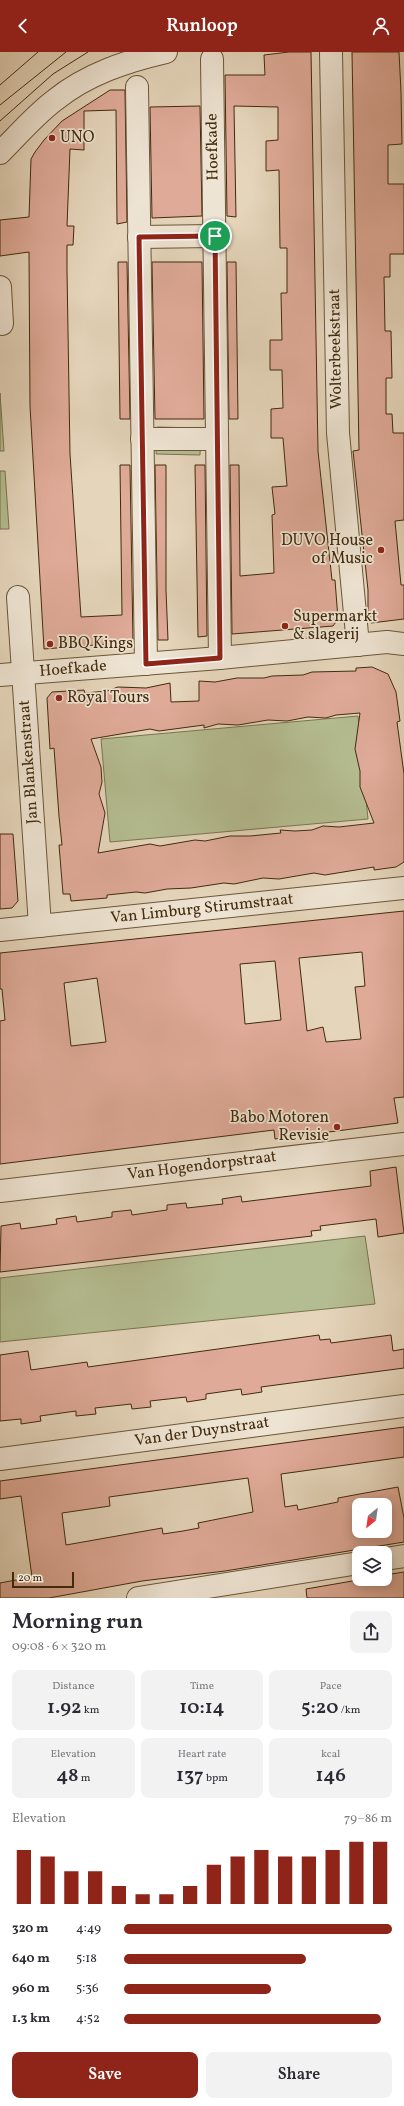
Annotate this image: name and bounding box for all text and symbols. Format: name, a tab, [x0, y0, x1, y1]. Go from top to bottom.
text: Runloop	[166, 14, 238, 39]
icon: back	[12, 15, 34, 37]
icon: person	[370, 15, 392, 37]
street label: Hoefkade	[201, 113, 225, 181]
place label: UNO	[60, 127, 95, 149]
marker: UNO	[47, 133, 57, 143]
pin	[198, 219, 232, 253]
icon: arrive	[204, 225, 226, 247]
street label: Wolterbeekstraat	[324, 288, 348, 410]
place label: DUVO House of Music	[281, 530, 373, 570]
marker: DUVO House of Music	[376, 545, 386, 555]
place label: Supermarkt & slagerij	[293, 606, 378, 646]
marker: Supermarkt & slagerij	[280, 621, 290, 631]
place label: BBQ Kings	[58, 633, 133, 655]
marker: BBQ Kings	[45, 639, 55, 649]
street label: Hoefkade	[38, 655, 108, 683]
place label: Royal Tours	[67, 687, 150, 709]
marker: Royal Tours	[54, 693, 64, 703]
street label: Jan Blankenstraat	[14, 699, 44, 825]
street label: Van Limburg Stirumstraat	[110, 888, 295, 930]
place label: Babo Motoren Revisie	[230, 1107, 329, 1147]
marker: Babo Motoren Revisie	[332, 1122, 342, 1132]
street label: Van Hogendorpstraat	[126, 1146, 278, 1186]
street label: Van der Duynstraat	[133, 1412, 271, 1452]
north arrow	[352, 1498, 392, 1538]
map controls	[352, 1498, 392, 1586]
button: layers	[352, 1546, 392, 1586]
scale bar	[12, 1570, 74, 1589]
text: 20 m	[18, 1571, 42, 1586]
text: Morning run	[12, 1607, 143, 1638]
button: share	[350, 1611, 392, 1653]
text: 09:08 · 6 × 320 m	[12, 1638, 106, 1656]
text: Distance	[52, 1679, 94, 1694]
text: Time	[190, 1679, 214, 1694]
text: Pace	[320, 1679, 342, 1694]
text: 1.92	[47, 1694, 82, 1722]
text: 10:14	[179, 1694, 225, 1722]
text: 5:20	[301, 1694, 338, 1722]
text: km	[82, 1703, 100, 1718]
text: /km	[338, 1703, 360, 1718]
text: Elevation	[50, 1747, 96, 1762]
text: Heart rate	[178, 1747, 226, 1762]
text: kcal	[321, 1747, 340, 1762]
text: 48	[56, 1762, 79, 1790]
text: 137	[176, 1762, 204, 1790]
text: 146	[315, 1762, 346, 1790]
text: m	[79, 1771, 91, 1786]
text: bpm	[204, 1771, 228, 1786]
text: Elevation	[12, 1810, 66, 1828]
text: 79–86 m	[344, 1810, 392, 1828]
text: 320 m	[12, 1920, 49, 1938]
text: 4:49	[76, 1920, 101, 1938]
text: 640 m	[12, 1950, 50, 1968]
text: 5:18	[76, 1950, 97, 1968]
text: 960 m	[12, 1980, 50, 1998]
text: 5:36	[76, 1980, 99, 1998]
text: 1.3 km	[12, 2010, 50, 2028]
text: 4:52	[76, 2010, 100, 2028]
button: Save	[12, 2052, 198, 2098]
button: Share	[206, 2052, 392, 2098]

